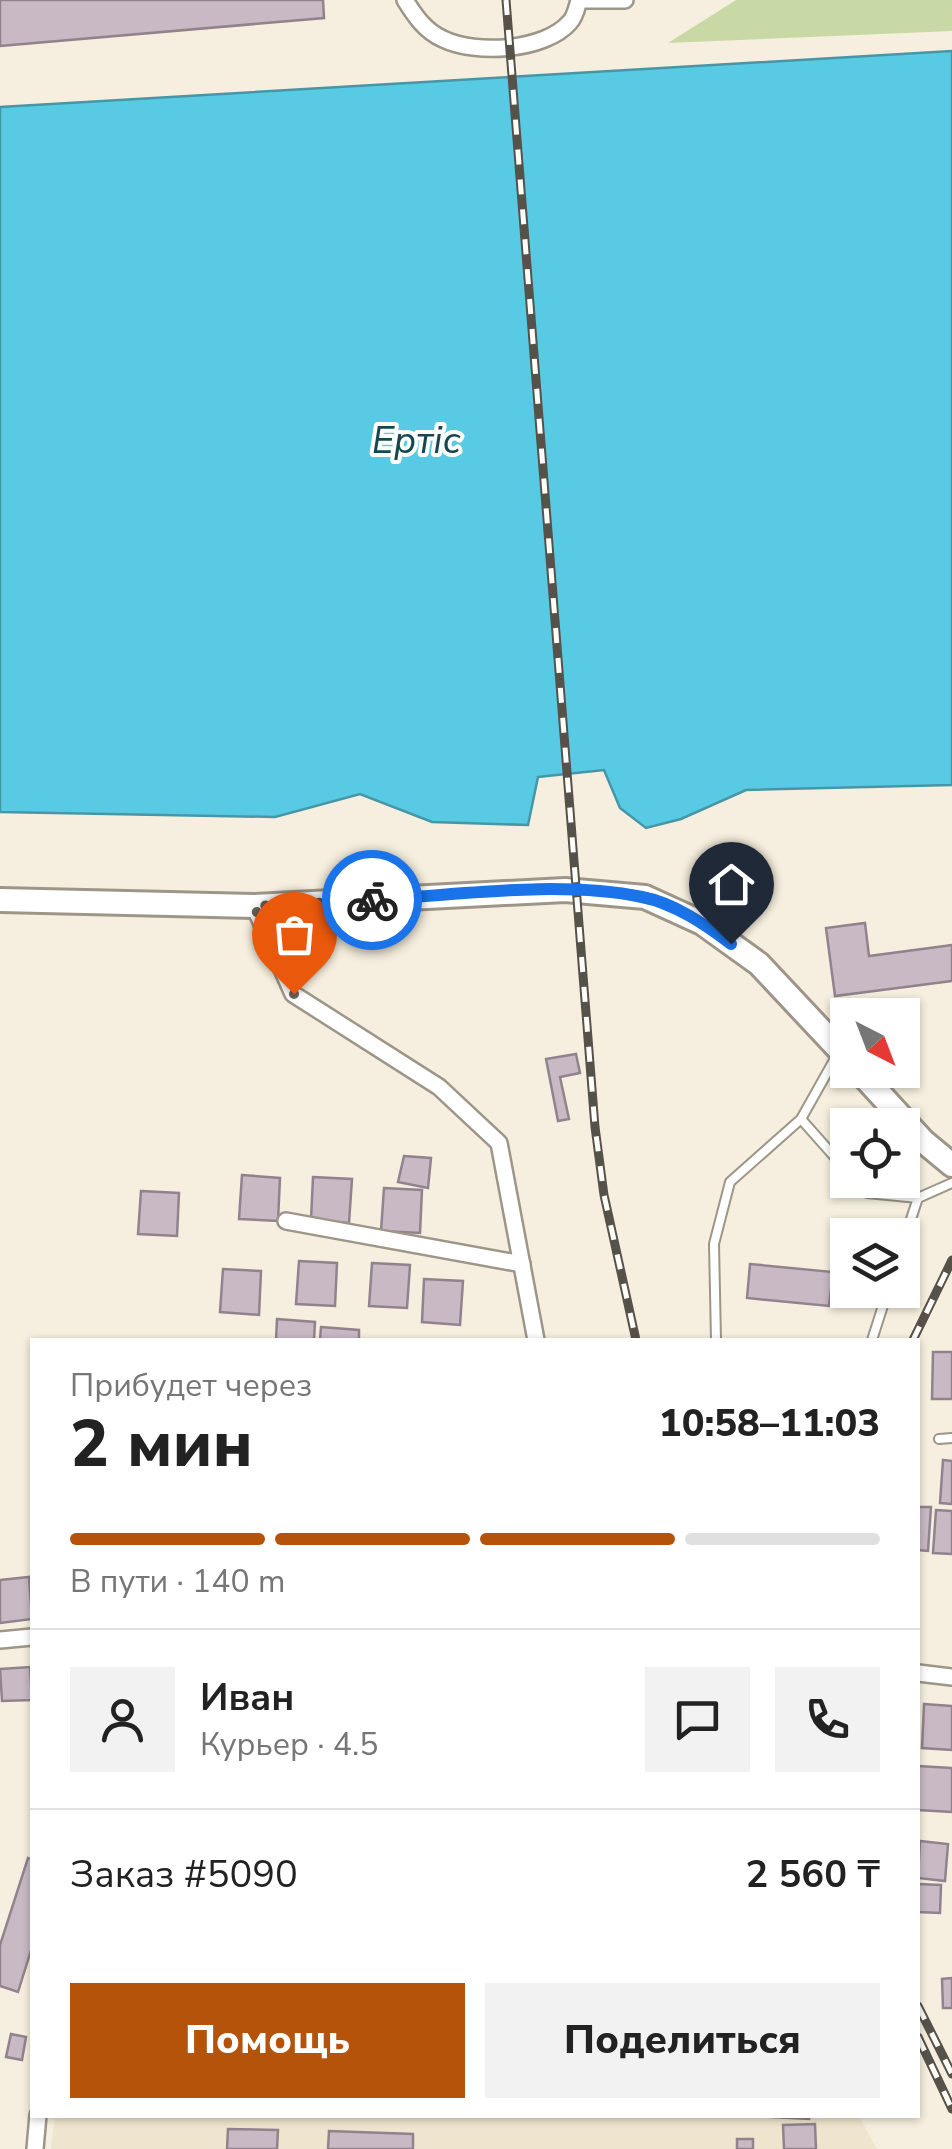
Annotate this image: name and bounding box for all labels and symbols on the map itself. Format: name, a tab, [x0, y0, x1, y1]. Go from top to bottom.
water label: Ертіс	[372, 415, 460, 466]
pin	[689, 842, 774, 945]
courier	[322, 850, 422, 950]
pin	[252, 892, 337, 995]
north arrow	[830, 998, 920, 1088]

